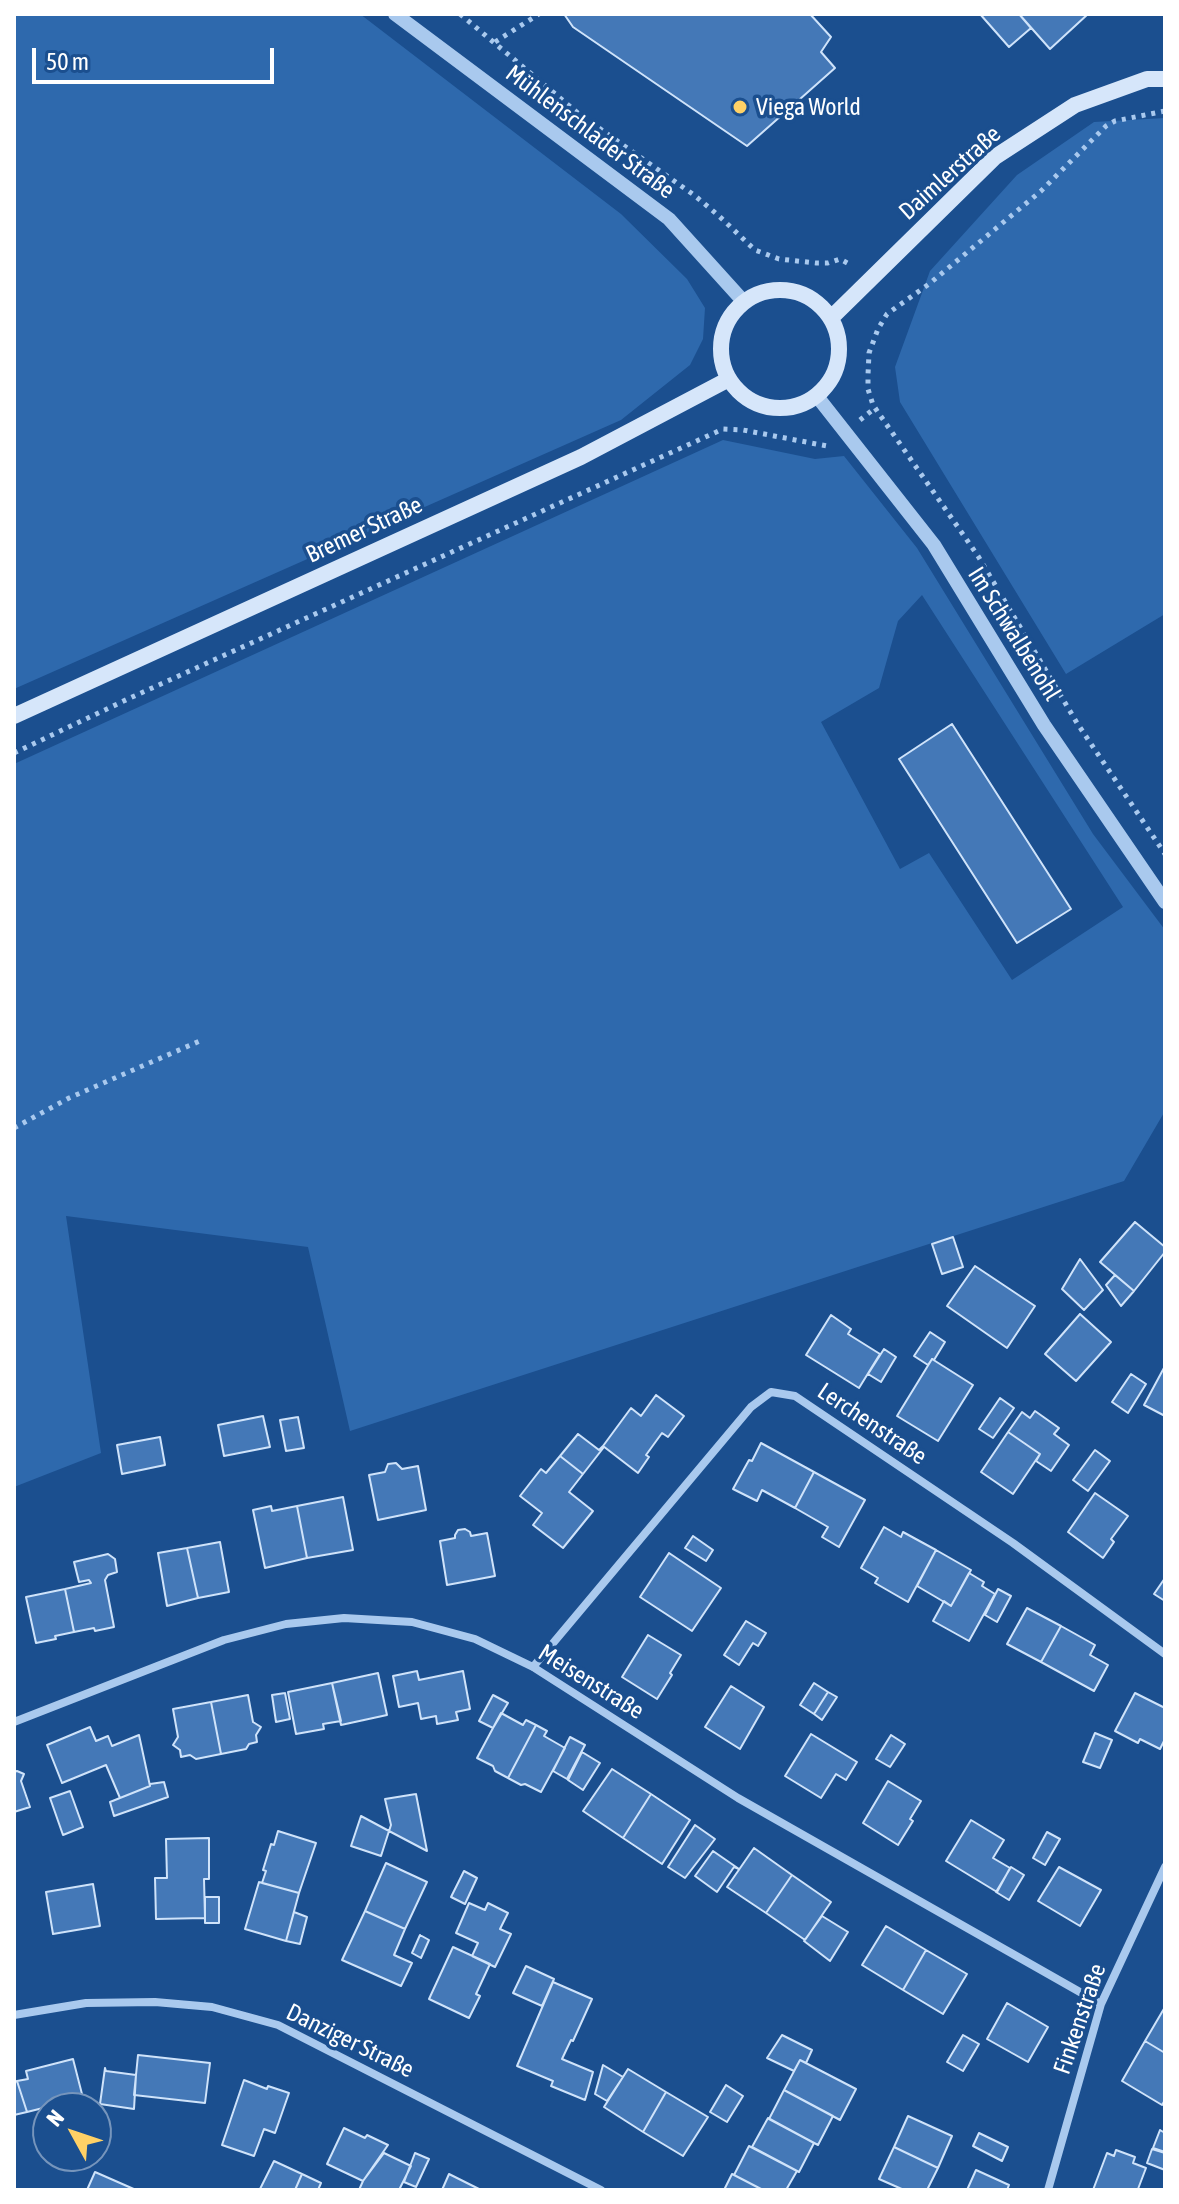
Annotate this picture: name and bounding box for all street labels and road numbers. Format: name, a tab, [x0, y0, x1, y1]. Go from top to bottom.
street label: Mühlenschlader Straße	[500, 59, 680, 205]
street label: Daimlerstraße	[893, 120, 1007, 226]
street label: Bremer Straße	[301, 491, 427, 569]
street label: Im Schwalbenohl	[961, 562, 1067, 706]
street label: Lerchenstraße	[812, 1377, 932, 1471]
street label: Meisenstraße	[533, 1638, 649, 1726]
street label: Finkenstraße	[1048, 1960, 1112, 2078]
street label: Danziger Straße	[281, 1998, 419, 2084]

